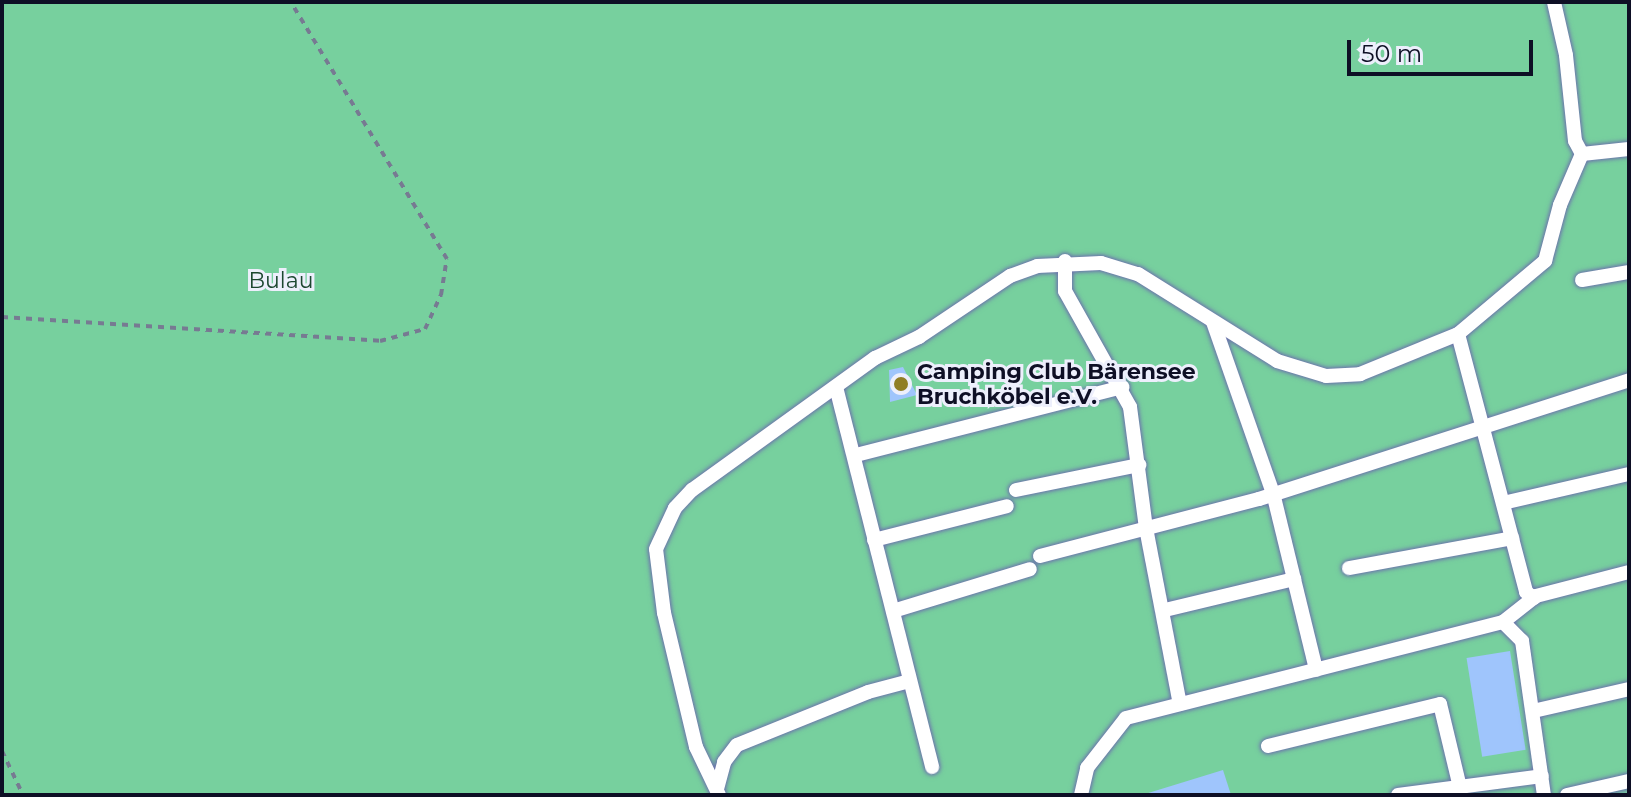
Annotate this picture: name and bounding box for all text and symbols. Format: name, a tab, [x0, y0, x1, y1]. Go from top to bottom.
scale bar	[1351, 24, 1537, 74]
text: 50 m	[1361, 39, 1422, 68]
park label: Bulau	[248, 268, 314, 294]
place label: Camping Club Bärensee Bruchköbel e.V.	[917, 358, 1196, 410]
marker: Camping Club Bärensee Bruchköbel e.V.	[892, 375, 910, 393]

